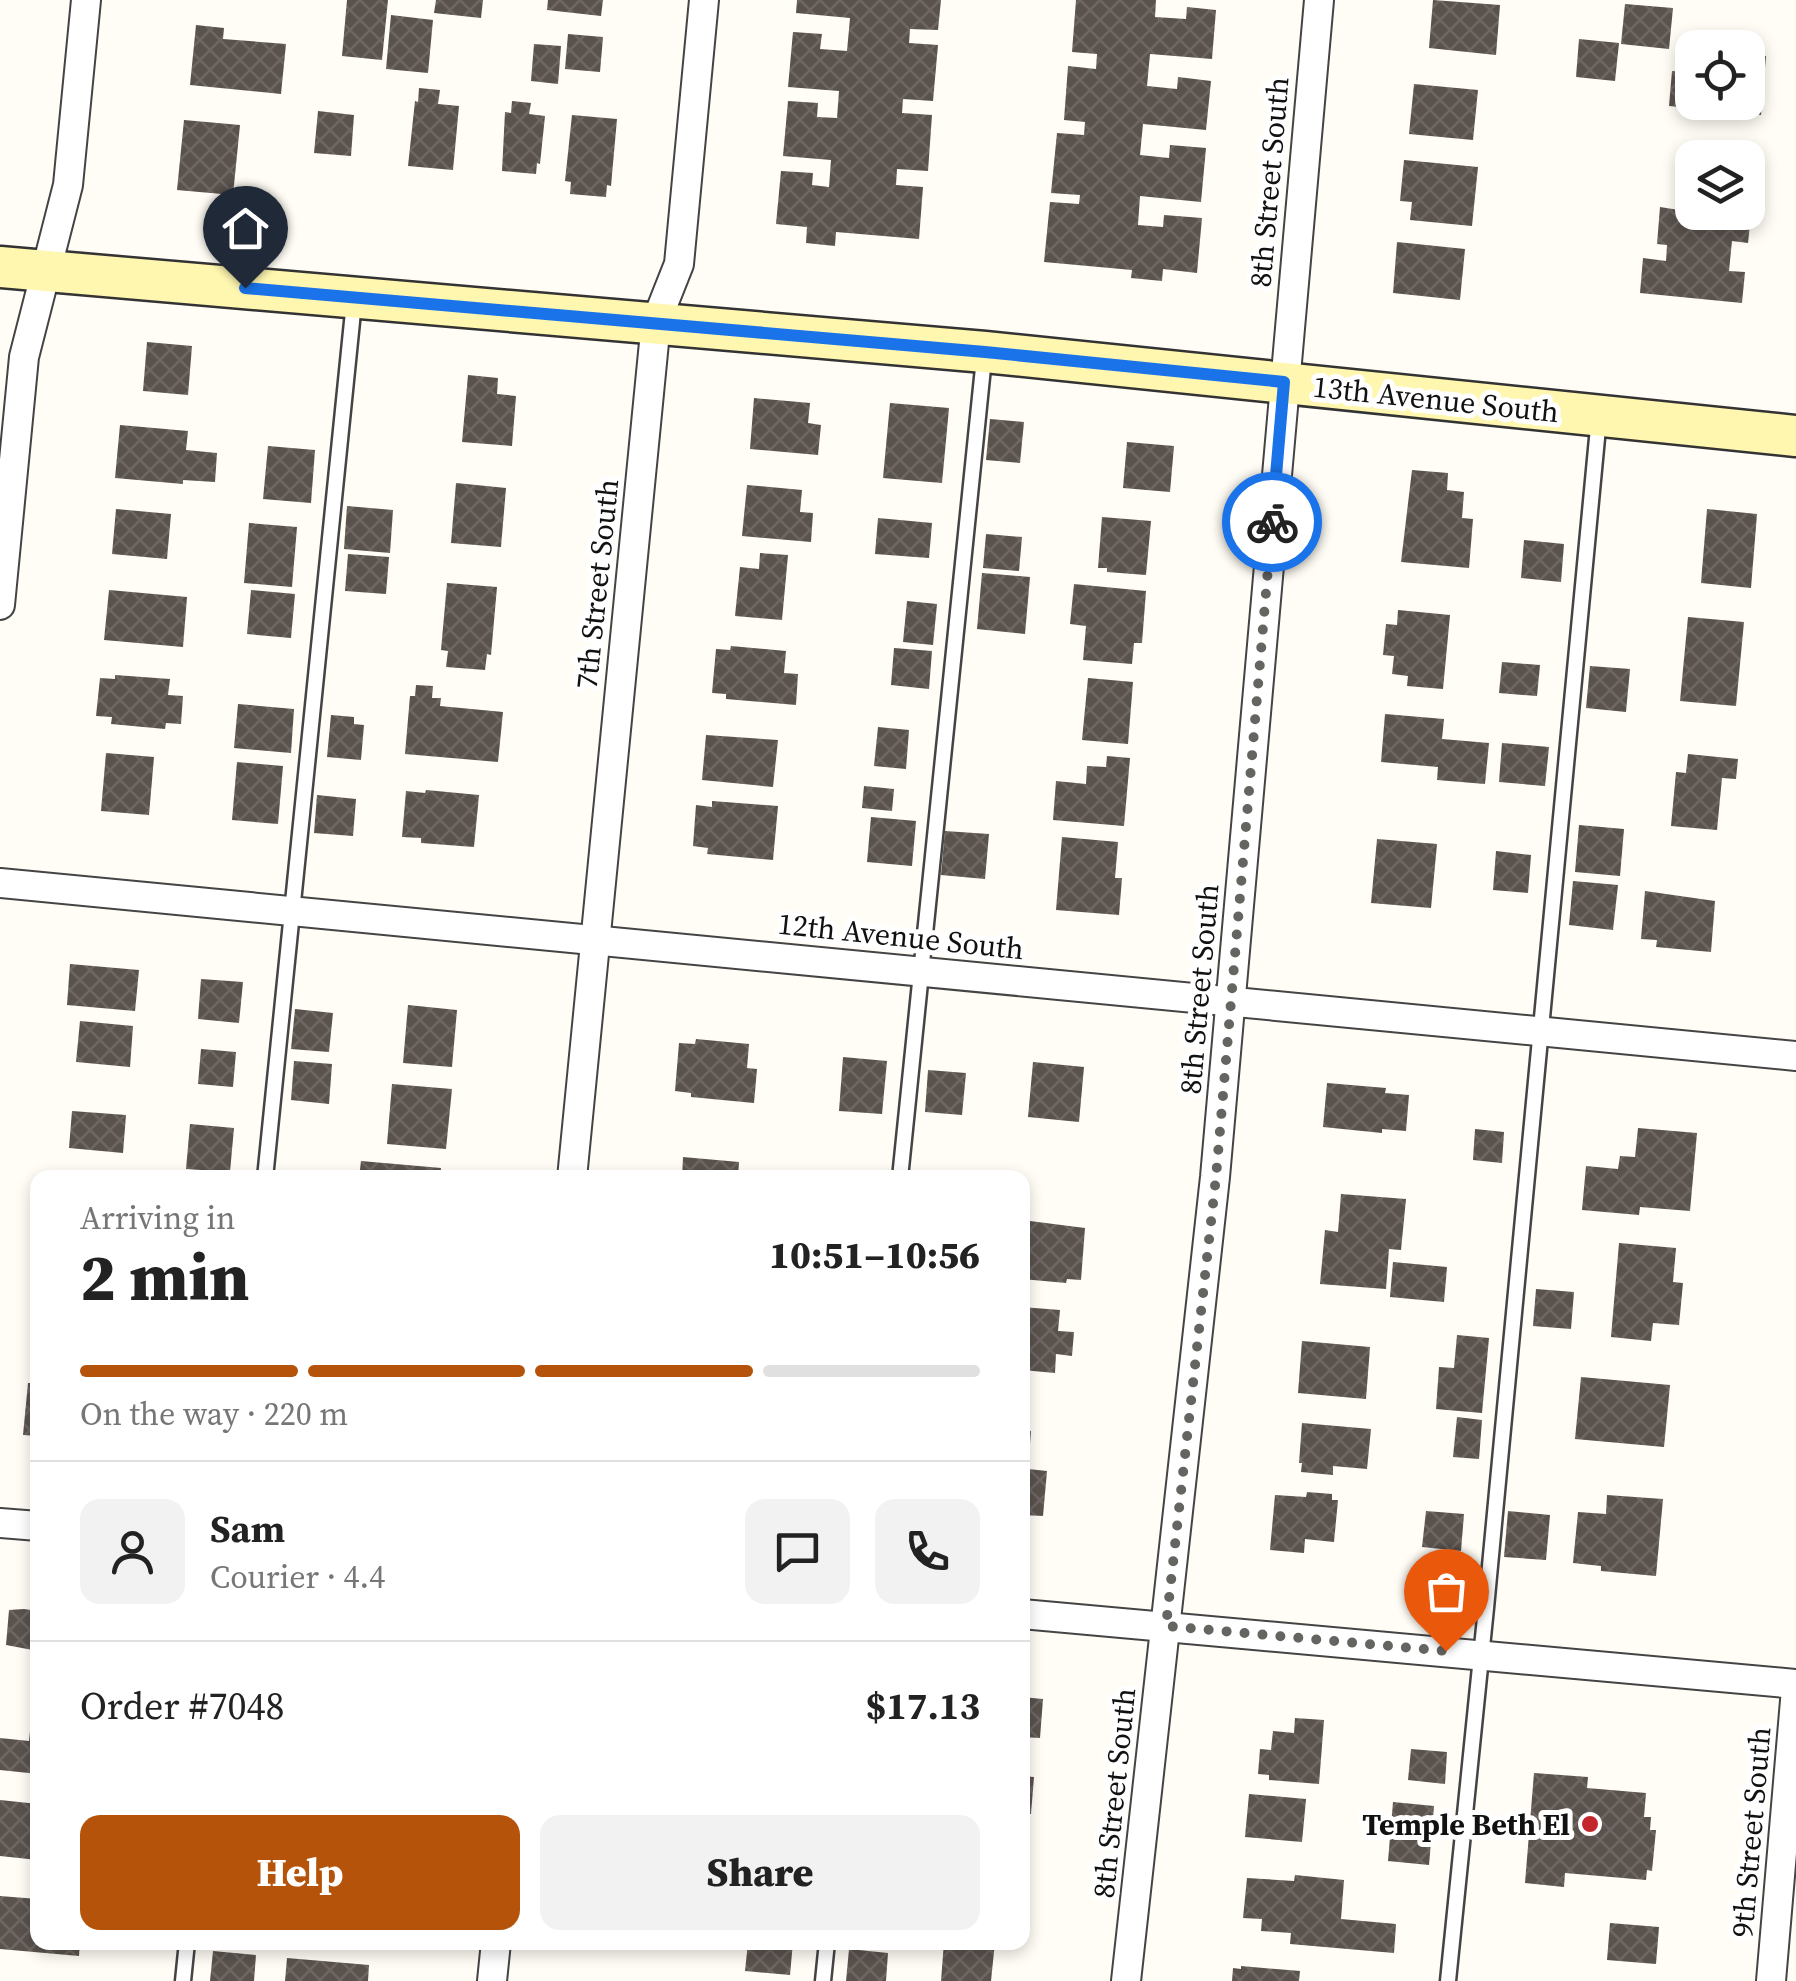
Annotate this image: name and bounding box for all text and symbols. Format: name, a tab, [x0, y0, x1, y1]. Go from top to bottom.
map controls	[1675, 30, 1765, 230]
button: locate	[1675, 30, 1765, 120]
street label: 8th Street South	[1239, 75, 1299, 289]
button: layers	[1675, 140, 1765, 230]
pin	[203, 186, 288, 289]
icon: home	[218, 201, 273, 256]
street label: 13th Avenue South	[1311, 366, 1561, 432]
courier	[1222, 472, 1322, 572]
street label: 7th Street South	[566, 477, 628, 691]
icon: bike	[1245, 495, 1300, 550]
street label: 8th Street South	[1169, 882, 1229, 1096]
street label: 12th Avenue South	[776, 903, 1026, 969]
text: Arriving in	[80, 1196, 235, 1240]
text: 10:51–10:56	[769, 1229, 980, 1281]
text: 2 min	[80, 1233, 250, 1322]
text: On the way · 220 m	[80, 1392, 348, 1436]
button: person	[80, 1499, 185, 1604]
button: chat	[745, 1499, 850, 1604]
button: phone	[875, 1499, 980, 1604]
text: Sam	[210, 1503, 285, 1555]
pin	[1404, 1549, 1489, 1652]
text: Courier · 4.4	[210, 1555, 385, 1599]
icon: bag	[1419, 1564, 1474, 1619]
text: Order #7048	[80, 1680, 284, 1732]
text: $17.13	[866, 1680, 980, 1732]
street label: 8th Street South	[1083, 1686, 1145, 1900]
street label: 9th Street South	[1721, 1725, 1781, 1939]
place label: Temple Beth El	[1362, 1804, 1570, 1845]
marker: Temple Beth El	[1579, 1813, 1601, 1835]
button: Help	[80, 1815, 520, 1930]
button: Share	[540, 1815, 980, 1930]

